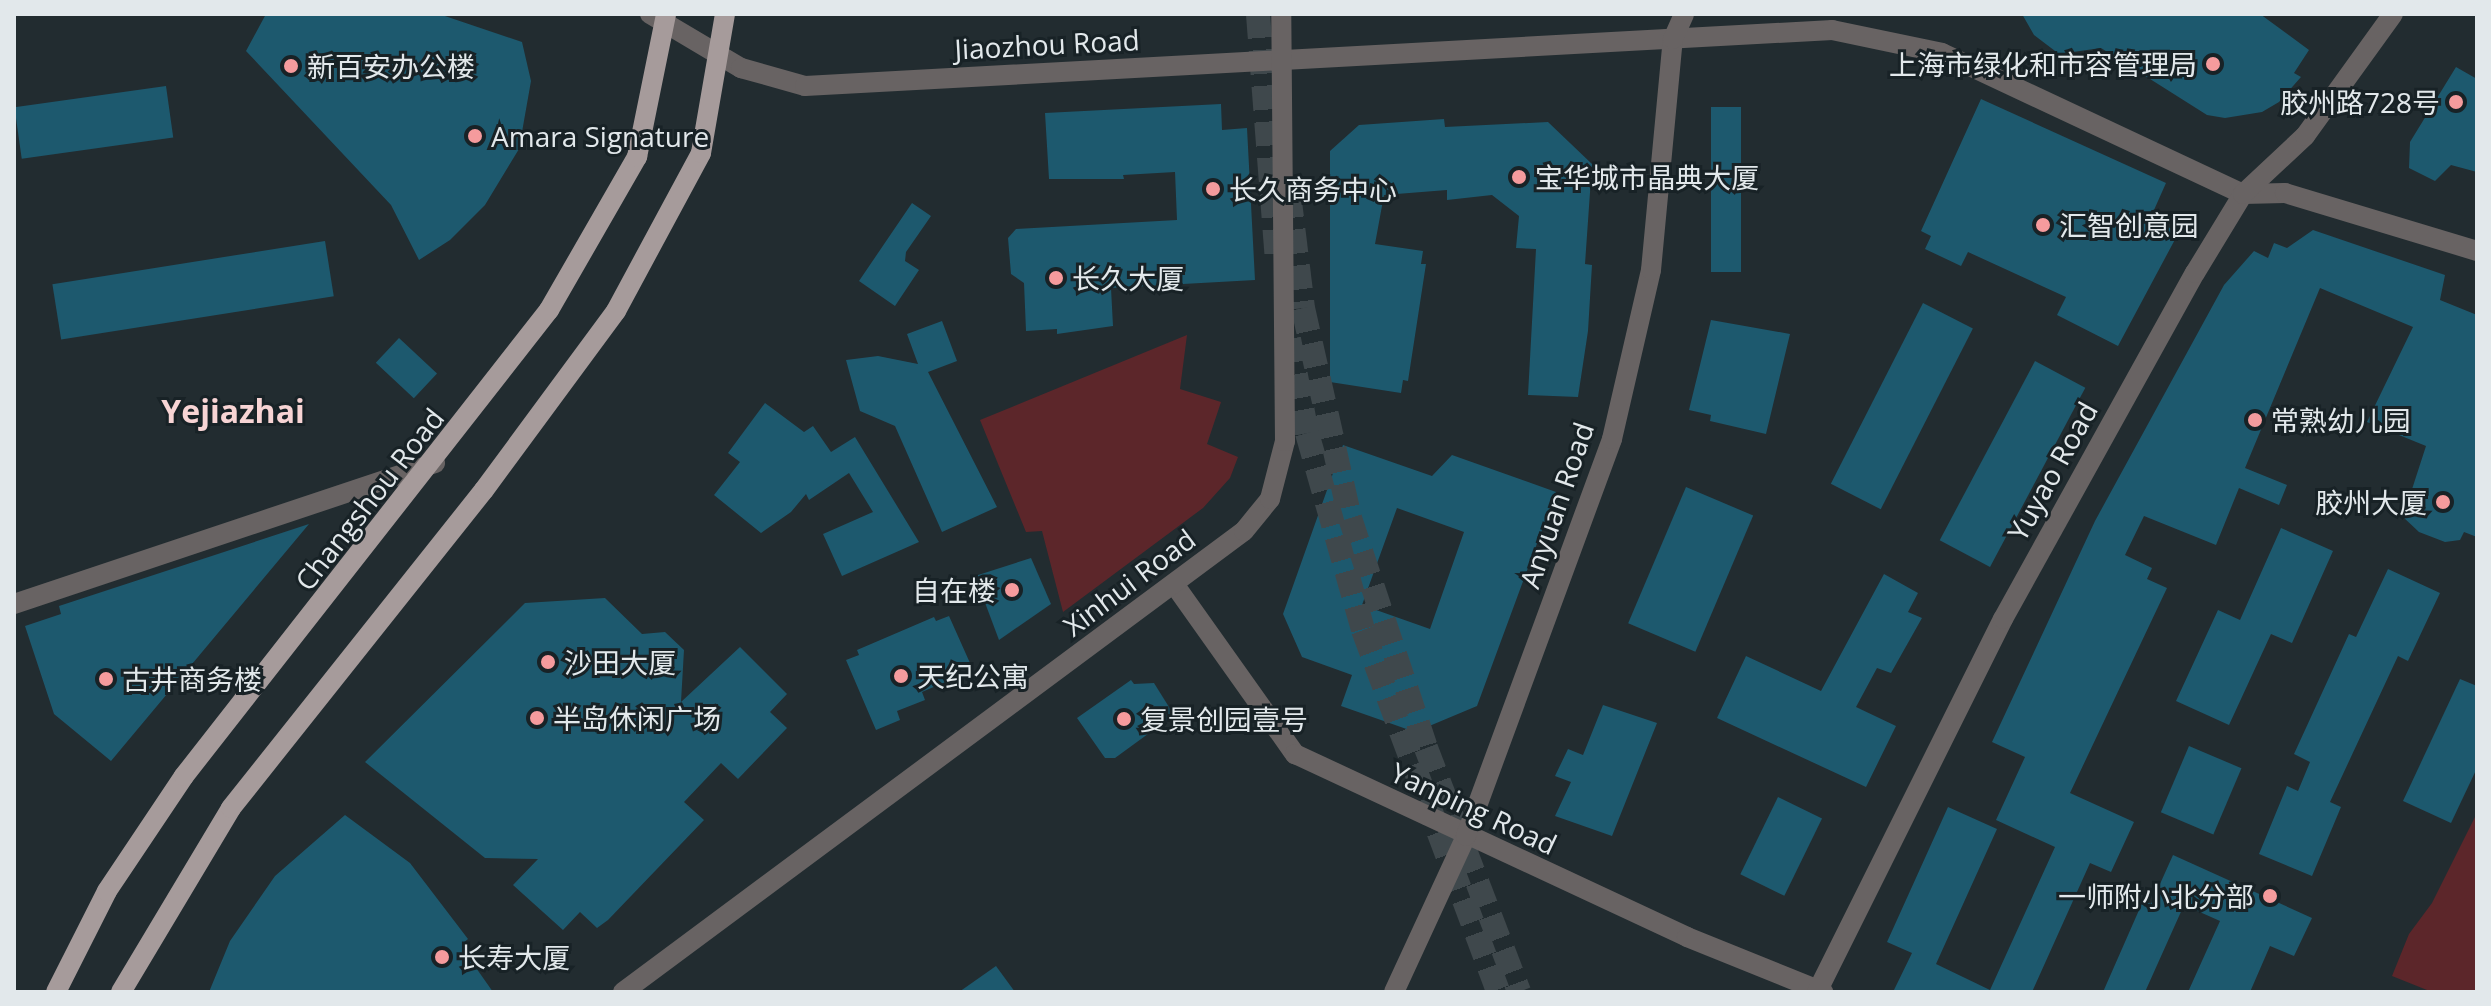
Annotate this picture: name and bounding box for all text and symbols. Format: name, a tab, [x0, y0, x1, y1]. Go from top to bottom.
street label: Jiaozhou Road	[954, 22, 1140, 66]
place label: 上海市绿化和市容管理局	[1889, 47, 2197, 81]
place label: 新百安办公楼	[307, 49, 475, 83]
marker: 上海市绿化和市容管理局	[2204, 55, 2222, 73]
marker: 新百安办公楼	[282, 57, 300, 75]
place label: 胶州路728号	[2280, 85, 2440, 119]
marker: 胶州路728号	[2447, 93, 2465, 111]
place label: Amara Signature	[491, 119, 709, 153]
marker: Amara Signature	[466, 127, 484, 145]
place label: 宝华城市晶典大厦	[1535, 160, 1759, 194]
marker: 宝华城市晶典大厦	[1510, 168, 1528, 186]
place label: 长久商务中心	[1229, 172, 1397, 206]
marker: 长久商务中心	[1204, 180, 1222, 198]
place label: 汇智创意园	[2059, 208, 2199, 242]
marker: 汇智创意园	[2034, 216, 2052, 234]
place label: 长久大厦	[1072, 261, 1184, 295]
marker: 长久大厦	[1047, 269, 1065, 287]
district label: Yejiazhai	[161, 392, 305, 430]
street label: Yuyao Road	[2000, 396, 2104, 546]
street label: Changshou Road	[288, 401, 450, 597]
place label: 常熟幼儿园	[2271, 403, 2411, 437]
marker: 常熟幼儿园	[2246, 411, 2264, 429]
street label: Anyuan Road	[1512, 418, 1600, 592]
place label: 胶州大厦	[2315, 485, 2427, 519]
marker: 胶州大厦	[2434, 493, 2452, 511]
street label: Xinhui Road	[1057, 522, 1201, 642]
place label: 自在楼	[912, 573, 996, 607]
marker: 自在楼	[1003, 581, 1021, 599]
place label: 沙田大厦	[564, 645, 676, 679]
marker: 沙田大厦	[539, 653, 557, 671]
place label: 天纪公寓	[917, 659, 1029, 693]
place label: 古井商务楼	[122, 662, 262, 696]
marker: 天纪公寓	[892, 667, 910, 685]
marker: 古井商务楼	[97, 670, 115, 688]
place label: 半岛休闲广场	[553, 701, 721, 735]
place label: 复景创园壹号	[1140, 702, 1308, 736]
marker: 半岛休闲广场	[528, 709, 546, 727]
marker: 复景创园壹号	[1115, 710, 1133, 728]
street label: Yanping Road	[1386, 755, 1562, 861]
place label: 一师附小北分部	[2058, 879, 2254, 913]
marker: 一师附小北分部	[2261, 887, 2279, 905]
place label: 长寿大厦	[458, 940, 570, 974]
marker: 长寿大厦	[433, 948, 451, 966]

